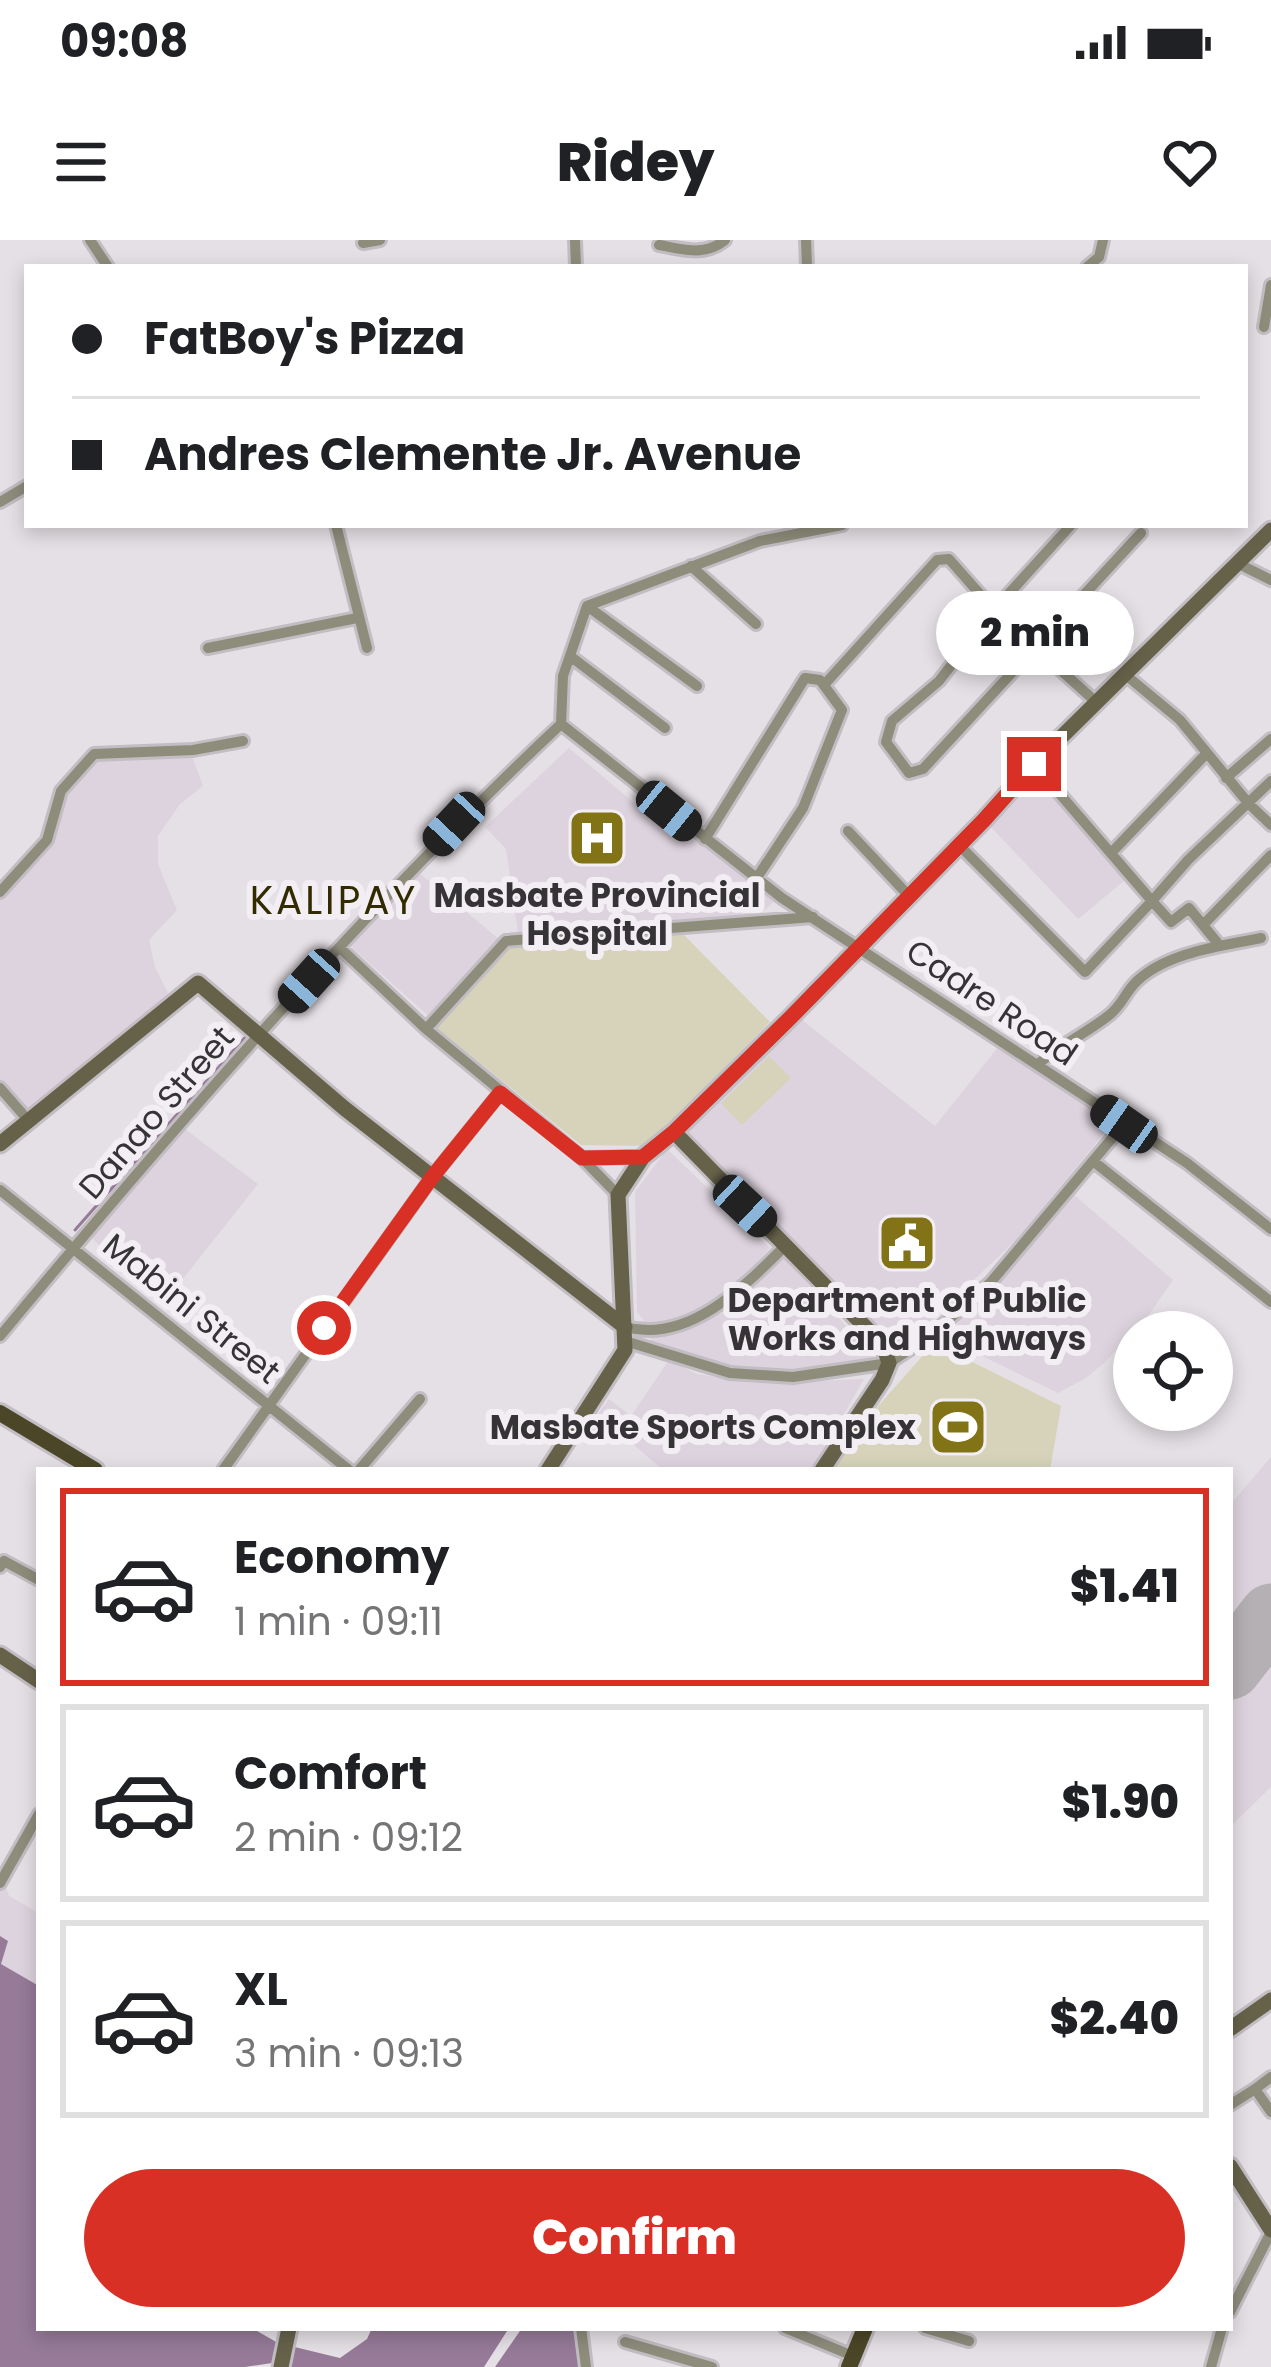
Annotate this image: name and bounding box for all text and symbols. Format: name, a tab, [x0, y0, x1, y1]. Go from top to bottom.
text: 09:08	[60, 10, 188, 73]
text: Ridey	[557, 124, 714, 200]
icon: menu	[48, 129, 114, 195]
icon: heart	[1157, 129, 1223, 195]
text: FatBoy's Pizza	[144, 307, 465, 370]
text: Andres Clemente Jr. Avenue	[144, 423, 801, 486]
callout: 2 min	[935, 590, 1133, 674]
text: 2 min	[980, 605, 1090, 660]
route end	[1007, 737, 1061, 791]
car	[630, 774, 708, 848]
car	[416, 785, 492, 863]
hospital icon: Masbate Provincial Hospital	[566, 807, 628, 869]
place label: Masbate Provincial Hospital	[434, 872, 760, 957]
district label: KALIPAY	[250, 873, 418, 928]
street label: Cadre Road	[897, 928, 1087, 1077]
car	[272, 942, 346, 1020]
street label: Danao Street	[68, 1016, 245, 1209]
car	[1084, 1089, 1164, 1159]
car	[706, 1168, 784, 1244]
public building icon: Department of Public Works and Highways	[876, 1212, 938, 1274]
street label: Mabini Street	[93, 1222, 290, 1395]
place label: Department of Public Works and Highways	[727, 1277, 1087, 1362]
route start	[297, 1301, 351, 1355]
map controls	[1113, 1311, 1233, 1431]
button: locate	[1113, 1311, 1233, 1431]
sports icon: Masbate Sports Complex	[927, 1396, 989, 1458]
place label: Masbate Sports Complex	[490, 1404, 917, 1451]
text: Economy	[234, 1526, 449, 1589]
icon: car	[90, 1533, 198, 1641]
text: $1.41	[1070, 1555, 1179, 1618]
text: 1 min · 09:11	[234, 1594, 443, 1649]
text: Comfort	[234, 1742, 427, 1805]
icon: car	[90, 1749, 198, 1857]
text: $1.90	[1061, 1771, 1179, 1834]
text: 2 min · 09:12	[234, 1810, 463, 1865]
text: XL	[234, 1958, 288, 2021]
icon: car	[90, 1965, 198, 2073]
text: $2.40	[1049, 1987, 1179, 2050]
text: 3 min · 09:13	[234, 2026, 464, 2081]
button: Confirm	[84, 2169, 1185, 2307]

